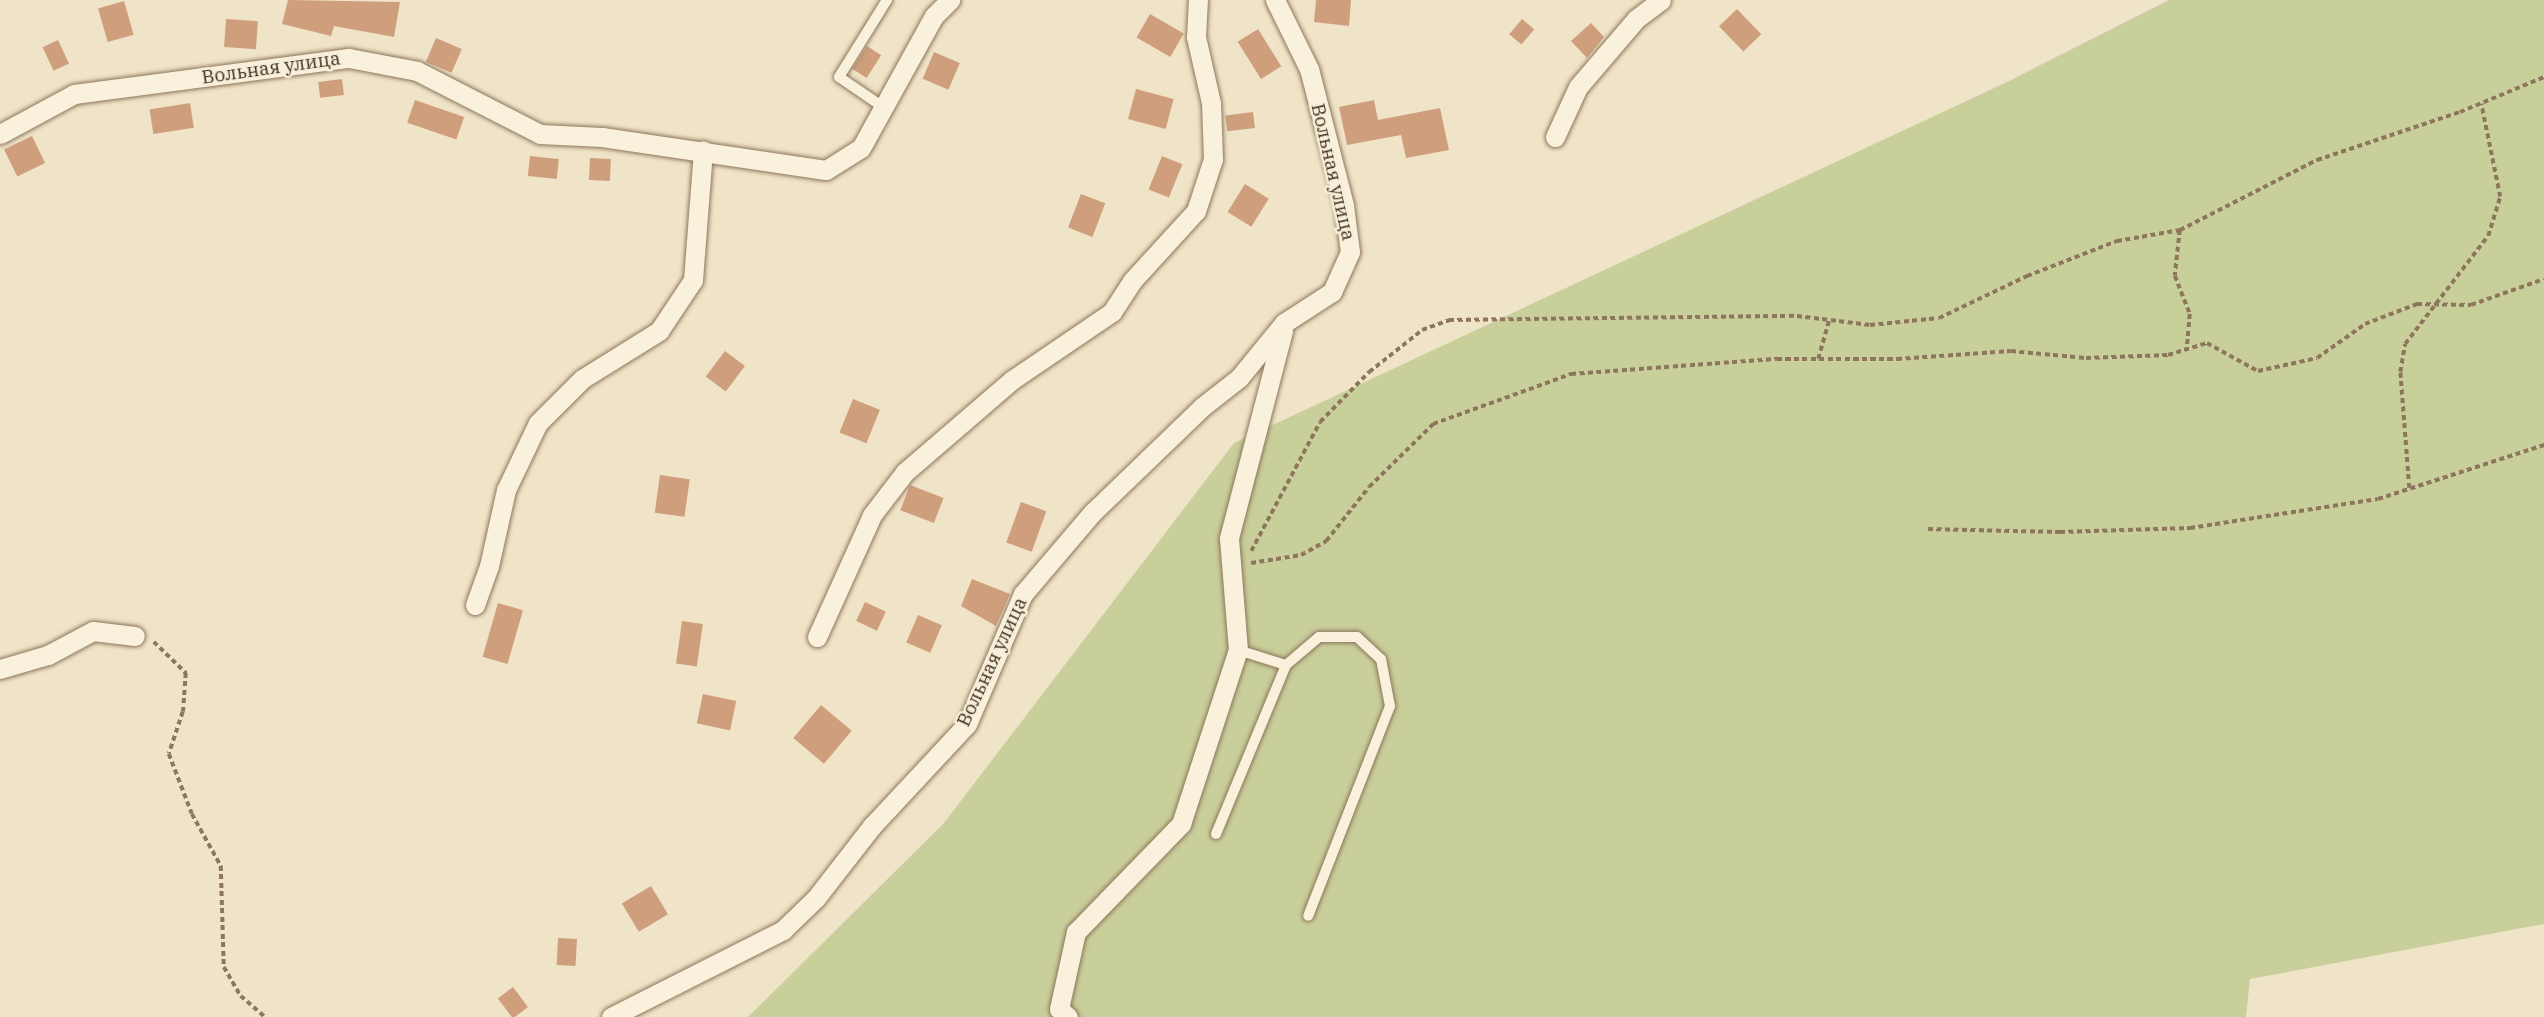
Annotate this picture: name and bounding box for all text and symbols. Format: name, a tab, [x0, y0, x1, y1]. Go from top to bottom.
street label: Вольная улица	[200, 47, 342, 89]
street label: Вольная улица	[1306, 101, 1360, 243]
street label: Вольная улица	[952, 594, 1032, 730]

